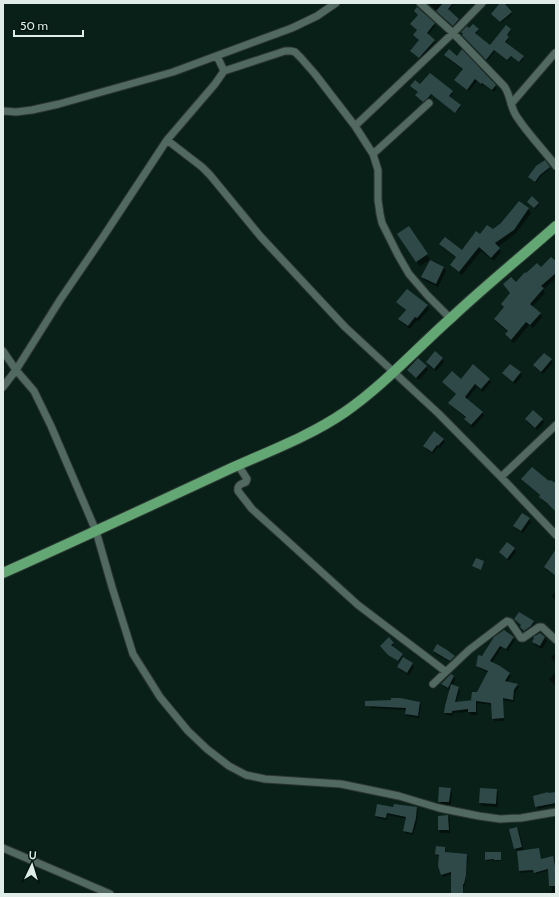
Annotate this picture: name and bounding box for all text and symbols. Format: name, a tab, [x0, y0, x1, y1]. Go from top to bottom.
scale bar	[14, 12, 83, 38]
text: 50 m	[20, 18, 48, 33]
north arrow	[12, 845, 52, 885]
text: U	[28, 848, 37, 862]

